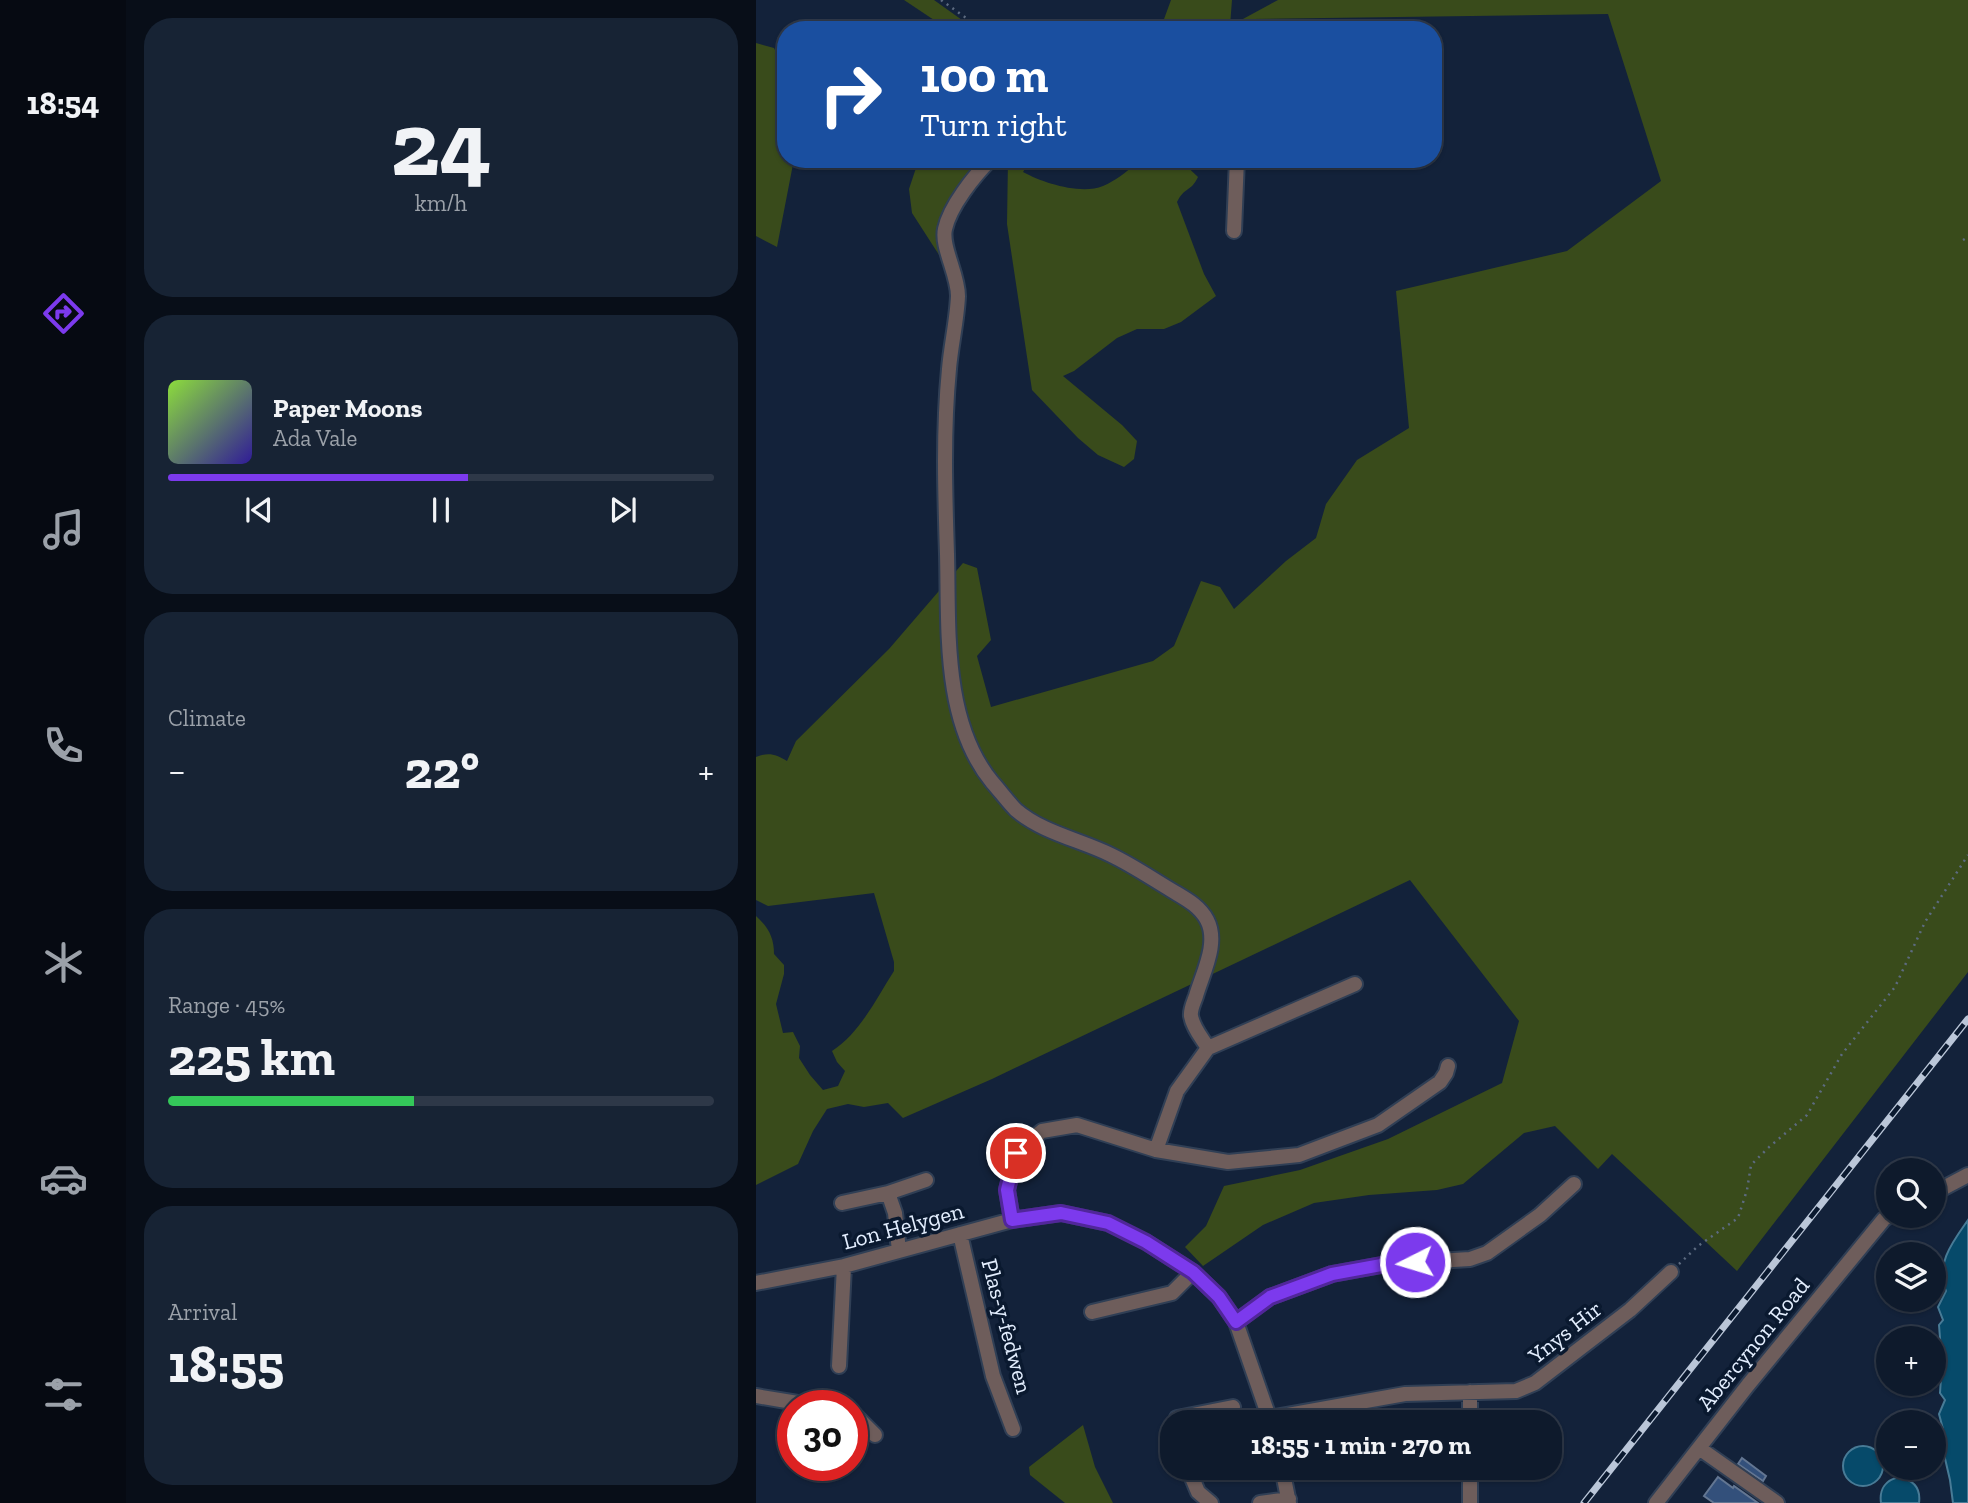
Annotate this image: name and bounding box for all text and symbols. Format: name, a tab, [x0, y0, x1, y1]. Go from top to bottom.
text: 100 m	[920, 46, 1048, 105]
icon: right	[805, 49, 896, 140]
text: 18:54	[26, 84, 100, 122]
text: 24	[391, 89, 491, 198]
text: Turn right	[920, 106, 1067, 144]
text: km/h	[415, 189, 467, 217]
icon: directions	[39, 289, 88, 338]
text: Paper Moons	[273, 392, 422, 424]
text: Ada Vale	[273, 424, 357, 452]
icon: previous	[240, 491, 278, 529]
icon: pause	[422, 491, 460, 529]
icon: next	[604, 491, 642, 529]
icon: music	[39, 505, 88, 554]
text: Climate	[168, 704, 246, 732]
icon: phone	[39, 721, 88, 770]
text: 22°	[405, 739, 479, 801]
text: −	[168, 748, 186, 794]
text: +	[698, 748, 714, 794]
icon: climate	[39, 938, 88, 987]
text: Range · 45%	[168, 991, 285, 1019]
text: 225 km	[168, 1026, 335, 1088]
pin	[986, 1123, 1046, 1183]
icon: arrive	[997, 1134, 1035, 1172]
icon: car	[39, 1154, 88, 1203]
map controls	[1876, 1158, 1946, 1480]
button: search	[1876, 1158, 1946, 1228]
street label: Lon Helygen	[839, 1196, 967, 1256]
position arrow	[1378, 1225, 1452, 1299]
button: layers	[1876, 1242, 1946, 1312]
street label: Plas-y-fedwen	[976, 1255, 1038, 1397]
street label: Abercynon Road	[1691, 1272, 1815, 1416]
street label: Ynys Hir	[1522, 1295, 1607, 1370]
text: Arrival	[168, 1298, 237, 1326]
button: +	[1876, 1326, 1946, 1396]
text: 18:55	[168, 1333, 284, 1395]
icon: filters	[39, 1370, 88, 1419]
speed limit sign: 30	[777, 1390, 868, 1481]
button: −	[1876, 1410, 1946, 1480]
text: 18:55 · 1 min · 270 m	[1251, 1429, 1471, 1461]

